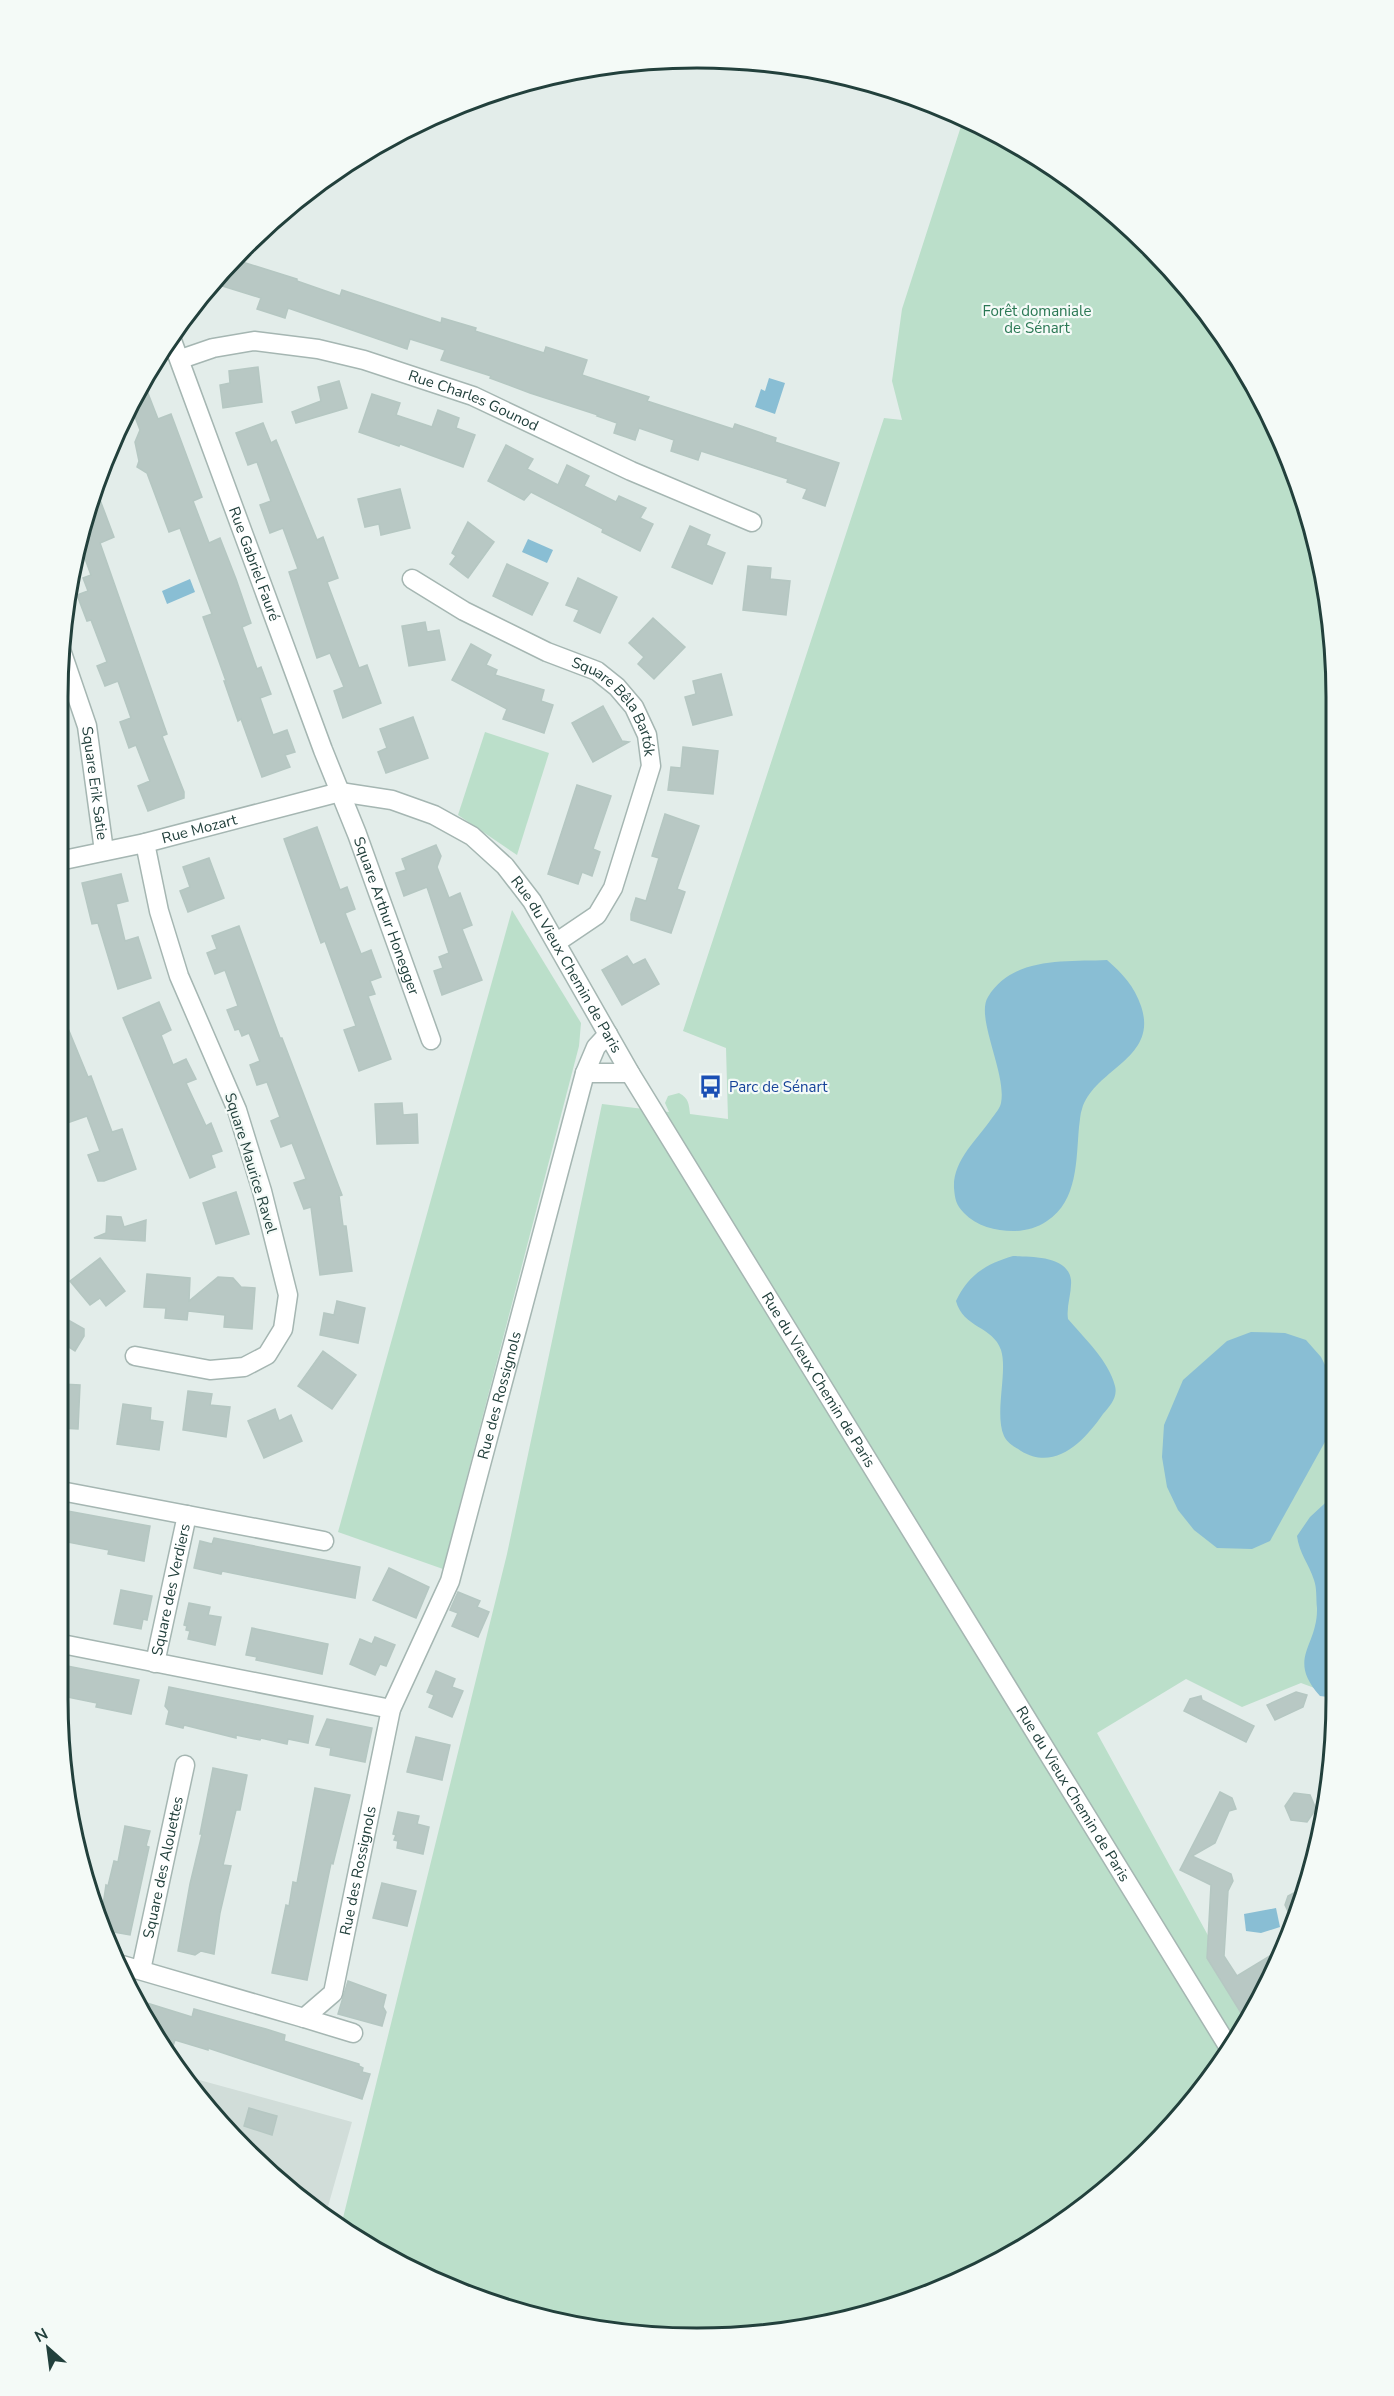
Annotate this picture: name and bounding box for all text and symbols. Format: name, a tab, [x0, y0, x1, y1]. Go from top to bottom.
park label: Forêt domaniale de Sénart	[983, 301, 1091, 338]
street label: Rue Charles Gounod	[406, 365, 542, 436]
street label: Rue Gabriel Fauré	[224, 504, 285, 624]
street label: Square Bêla Bartók	[569, 652, 660, 758]
street label: Square Erik Satie	[77, 725, 112, 841]
street label: Rue Mozart	[159, 809, 240, 848]
street label: Square Arthur Honegger	[349, 834, 424, 998]
street label: Rue du Vieux Chemin de Paris	[506, 872, 627, 1057]
bus stop icon: Parc de Sénart	[698, 1074, 724, 1100]
place label: Parc de Sénart	[729, 1077, 828, 1097]
street label: Square Maurice Ravel	[220, 1090, 282, 1236]
street label: Rue du Vieux Chemin de Paris	[757, 1288, 880, 1471]
street label: Rue des Rossignols	[473, 1329, 526, 1462]
street label: Square des Verdiers	[147, 1522, 195, 1658]
street label: Rue du Vieux Chemin de Paris	[1012, 1702, 1135, 1885]
street label: Square des Alouettes	[138, 1794, 188, 1940]
street label: Rue des Rossignols	[335, 1804, 381, 1937]
north arrow	[18, 2318, 78, 2378]
text: N	[31, 2323, 52, 2348]

